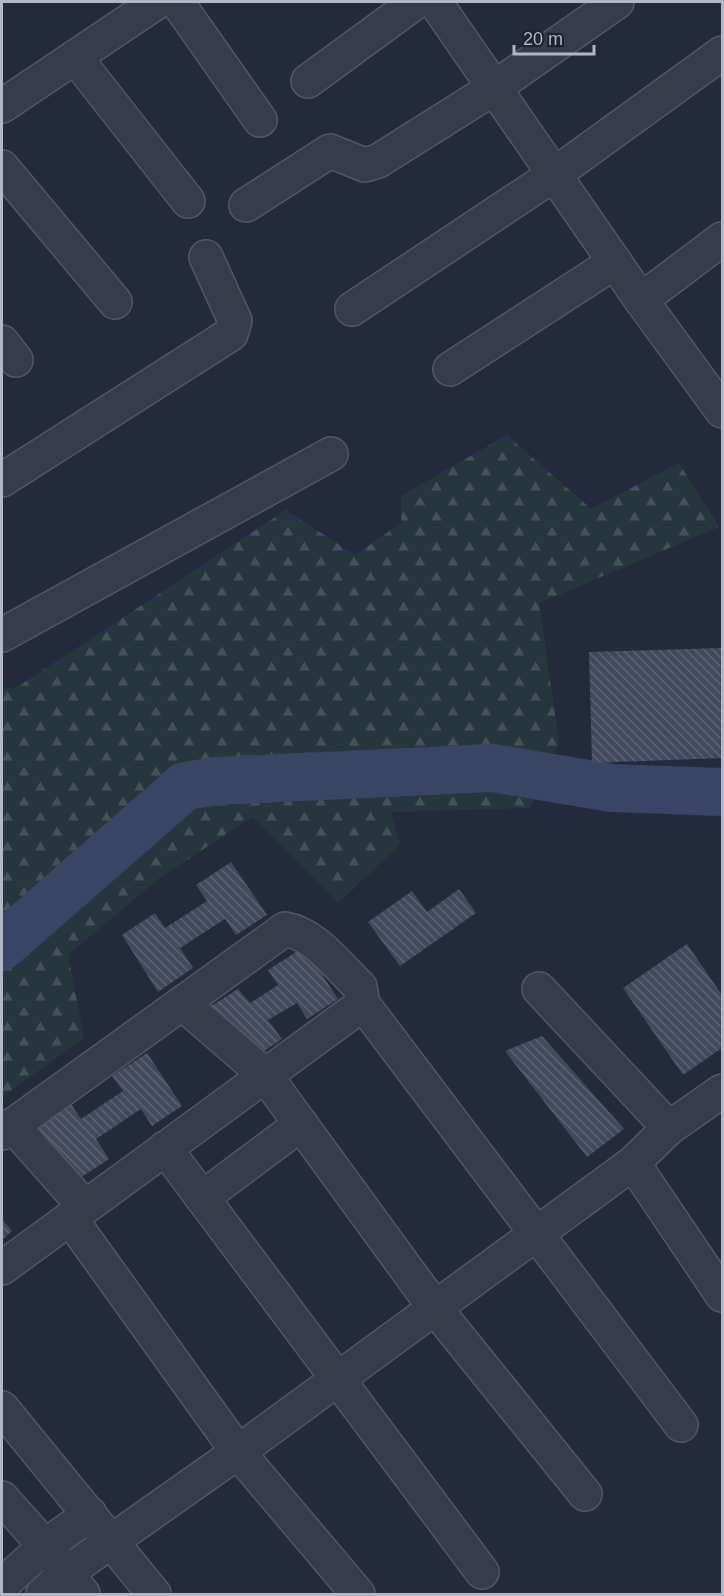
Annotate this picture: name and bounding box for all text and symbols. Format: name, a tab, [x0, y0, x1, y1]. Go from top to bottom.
scale bar	[514, 18, 594, 56]
text: 20 m	[523, 29, 563, 49]

